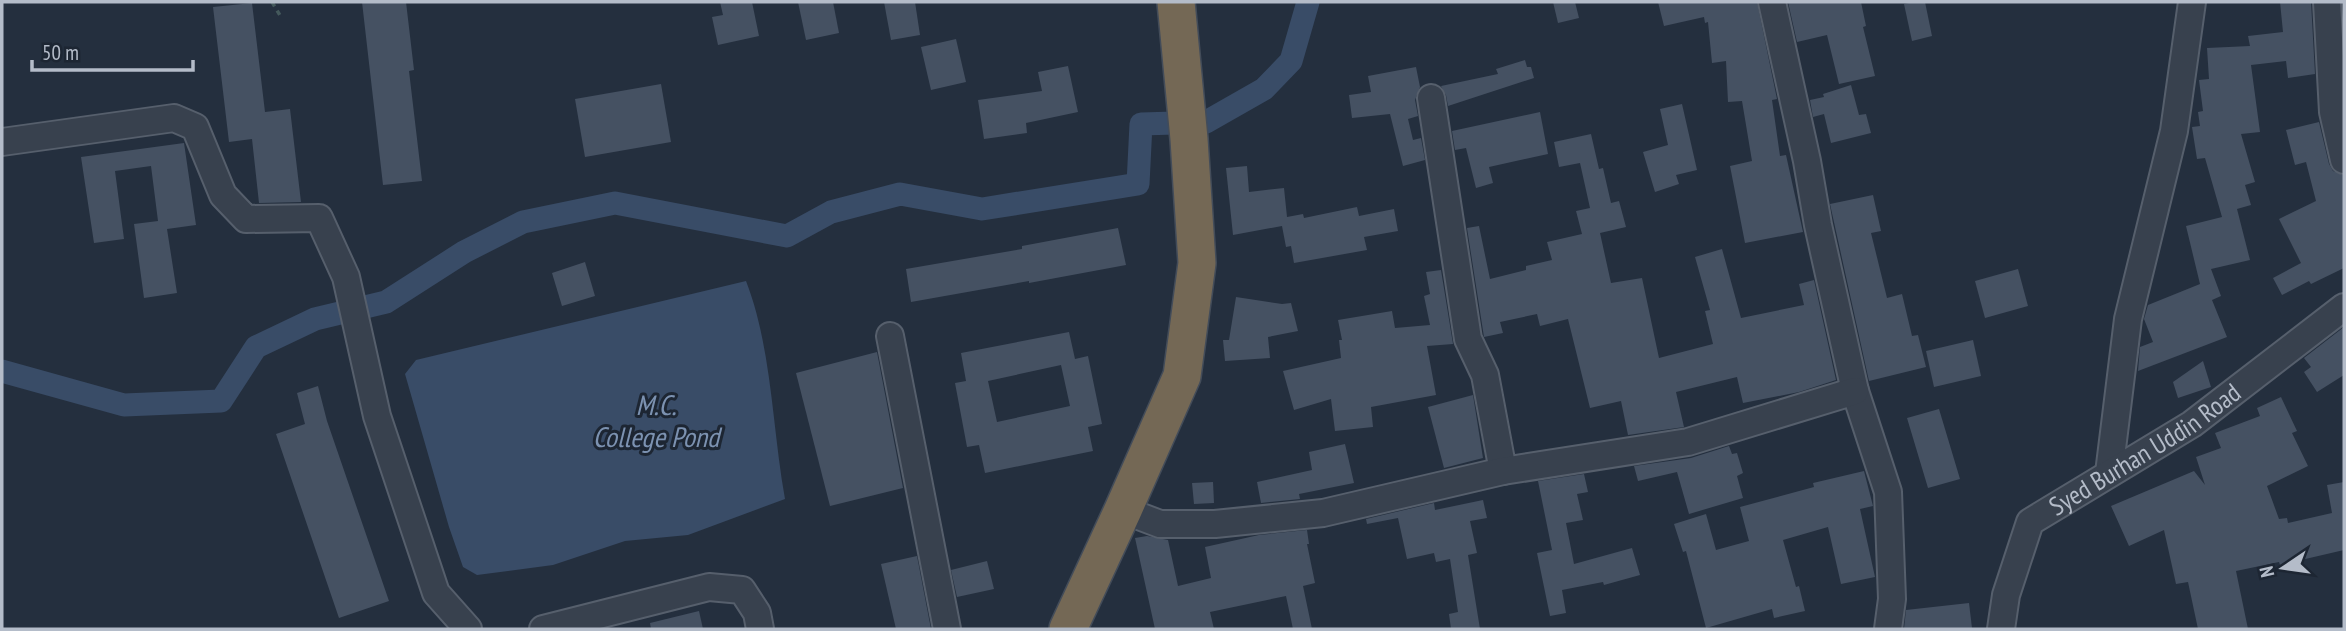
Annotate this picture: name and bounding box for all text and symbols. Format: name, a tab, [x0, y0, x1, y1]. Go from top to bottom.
scale bar	[32, 28, 192, 72]
text: 50 m	[42, 39, 79, 66]
street label: Syed Burhan Uddin Road	[2043, 376, 2247, 523]
water label: M.C. College Pond	[593, 386, 723, 455]
north arrow	[2248, 533, 2318, 603]
text: N	[2254, 564, 2279, 580]

